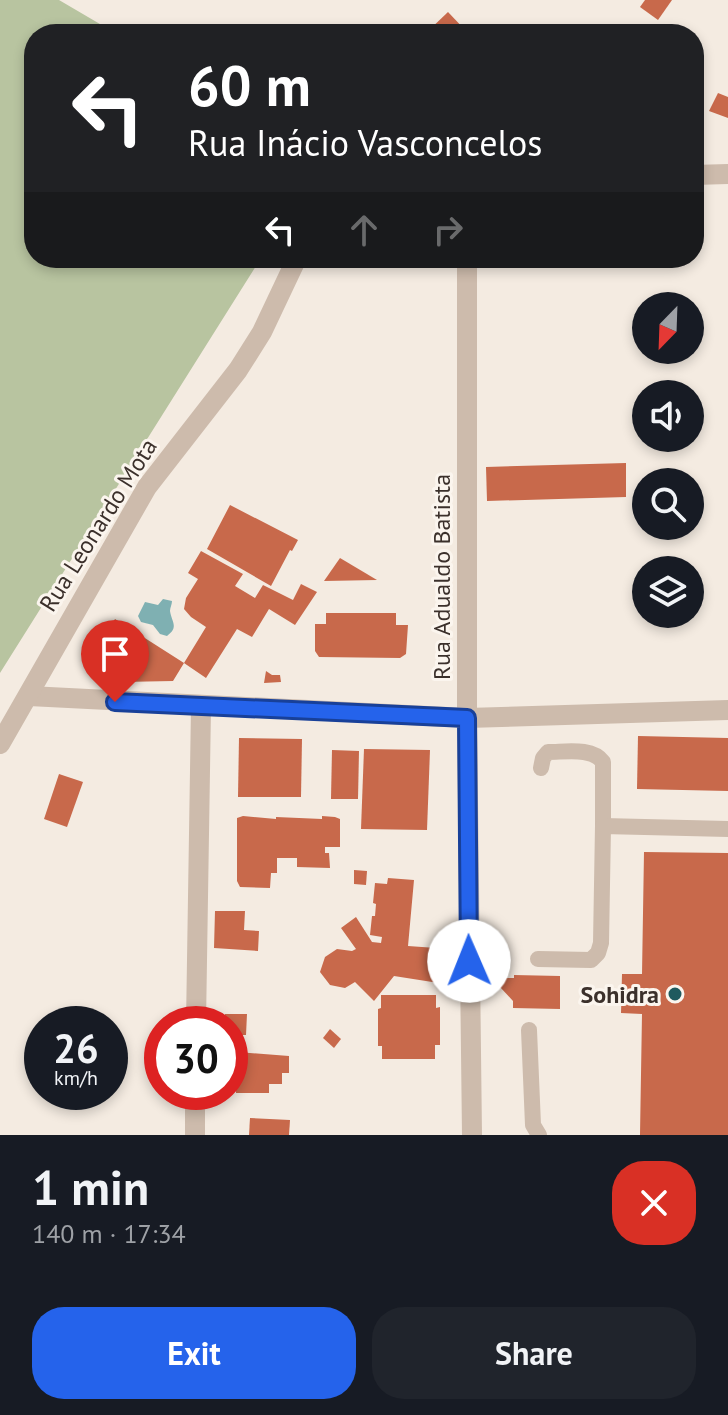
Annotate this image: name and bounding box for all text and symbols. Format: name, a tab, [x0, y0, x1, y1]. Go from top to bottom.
text: 60 m	[188, 49, 311, 121]
icon: left	[56, 56, 160, 160]
text: Rua Inácio Vasconcelos	[188, 119, 542, 166]
icon: left	[258, 208, 302, 252]
icon: ahead	[342, 208, 386, 252]
icon: right	[426, 208, 470, 252]
north arrow	[632, 292, 704, 364]
map controls	[632, 292, 704, 628]
button: sound	[632, 380, 704, 452]
street label: Rua Leonardo Mota	[32, 433, 164, 617]
button: search	[632, 468, 704, 540]
street label: Rua Adualdo Batista	[426, 474, 457, 680]
button: layers	[632, 556, 704, 628]
pin	[81, 620, 149, 702]
icon: arrive	[93, 632, 137, 676]
position arrow	[427, 919, 511, 1003]
place label: Sohidra	[581, 979, 659, 1010]
marker: Sohidra	[666, 985, 684, 1003]
speed limit sign: 30	[144, 1006, 248, 1110]
text: 26	[53, 1022, 99, 1074]
text: km/h	[54, 1065, 98, 1091]
text: 1 min	[32, 1156, 149, 1218]
button: close	[612, 1161, 696, 1245]
text: 140 m · 17:34	[32, 1217, 186, 1250]
button: Exit	[32, 1307, 356, 1399]
button: Share	[372, 1307, 696, 1399]

